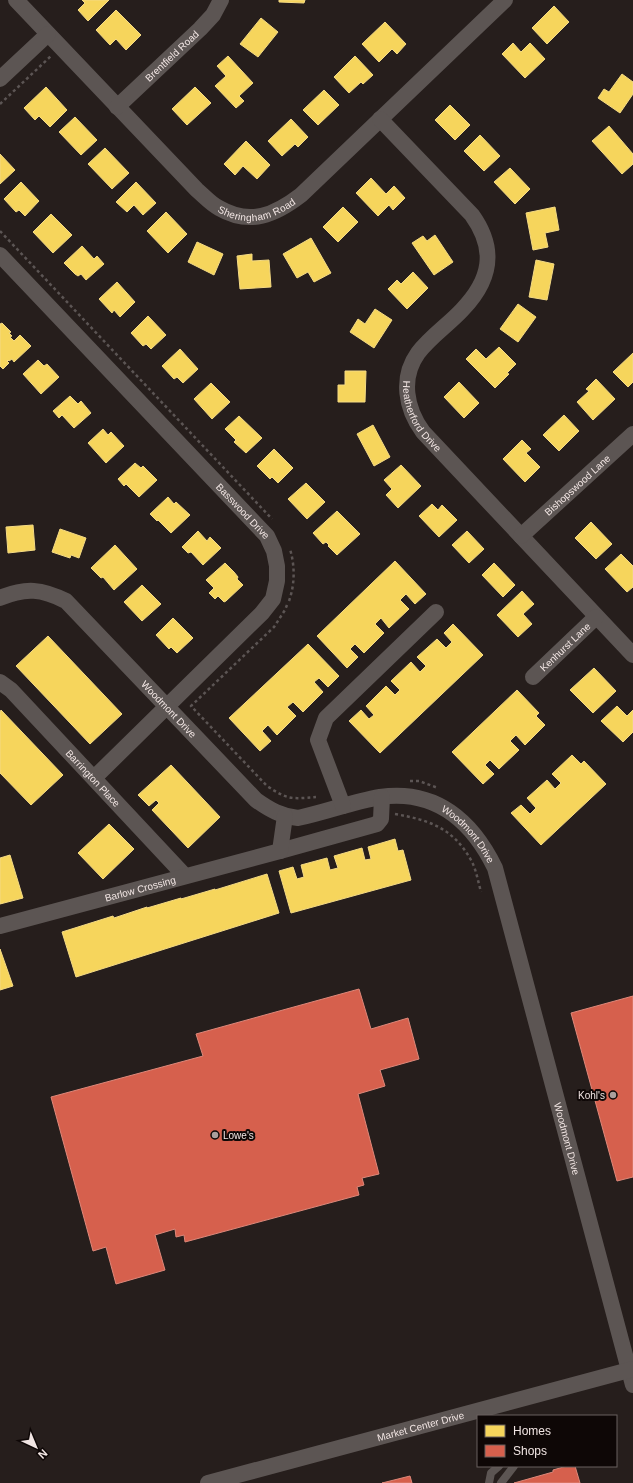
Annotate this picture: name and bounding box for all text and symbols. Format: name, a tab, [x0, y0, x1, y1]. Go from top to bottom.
street label: Brentfield Road	[143, 28, 201, 84]
street label: Sheringham Road	[216, 196, 297, 223]
street label: Heatherford Drive	[401, 381, 444, 454]
street label: Bishopswood Lane	[543, 452, 613, 518]
street label: Basswood Drive	[214, 481, 272, 542]
street label: Kenhurst Lane	[538, 620, 593, 673]
street label: Woodmont Drive	[139, 679, 199, 740]
street label: Barrington Place	[64, 747, 122, 809]
street label: Woodmont Drive	[440, 803, 497, 865]
street label: Barlow Crossing	[104, 874, 177, 904]
place label: Kohl's	[578, 1090, 605, 1101]
marker: Kohl's	[608, 1090, 618, 1100]
street label: Woodmont Drive	[552, 1102, 582, 1177]
marker: Lowe's	[210, 1130, 220, 1140]
place label: Lowe's	[223, 1130, 254, 1141]
street label: Market Center Drive	[376, 1409, 466, 1443]
legend	[477, 1415, 617, 1467]
text: Homes	[513, 1424, 551, 1438]
north arrow	[16, 1427, 56, 1467]
text: Shops	[513, 1444, 547, 1458]
text: N	[36, 1447, 50, 1461]

